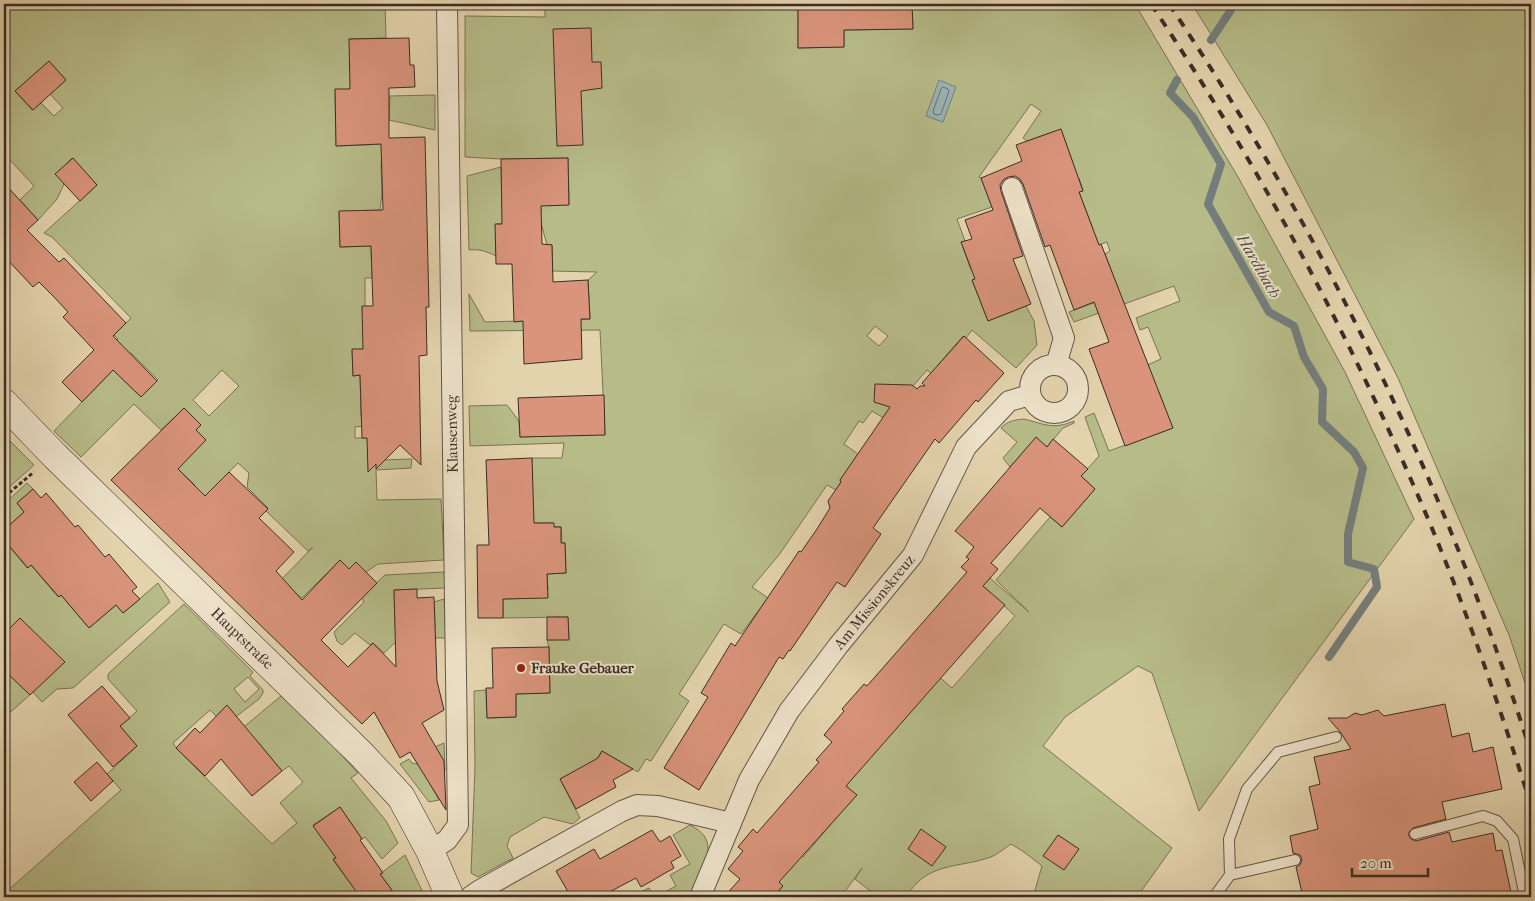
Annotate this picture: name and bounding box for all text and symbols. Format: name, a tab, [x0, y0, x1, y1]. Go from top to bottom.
water label: Hardtbach	[1233, 230, 1285, 301]
street label: Klausenweg	[442, 394, 462, 473]
street label: Am Missionskreuz	[829, 551, 919, 654]
street label: Hauptstraße	[207, 604, 278, 673]
place label: Frauke Gebauer	[530, 659, 635, 677]
marker: Frauke Gebauer	[515, 662, 527, 674]
scale bar	[1352, 846, 1429, 878]
text: 20 m	[1360, 854, 1392, 872]

